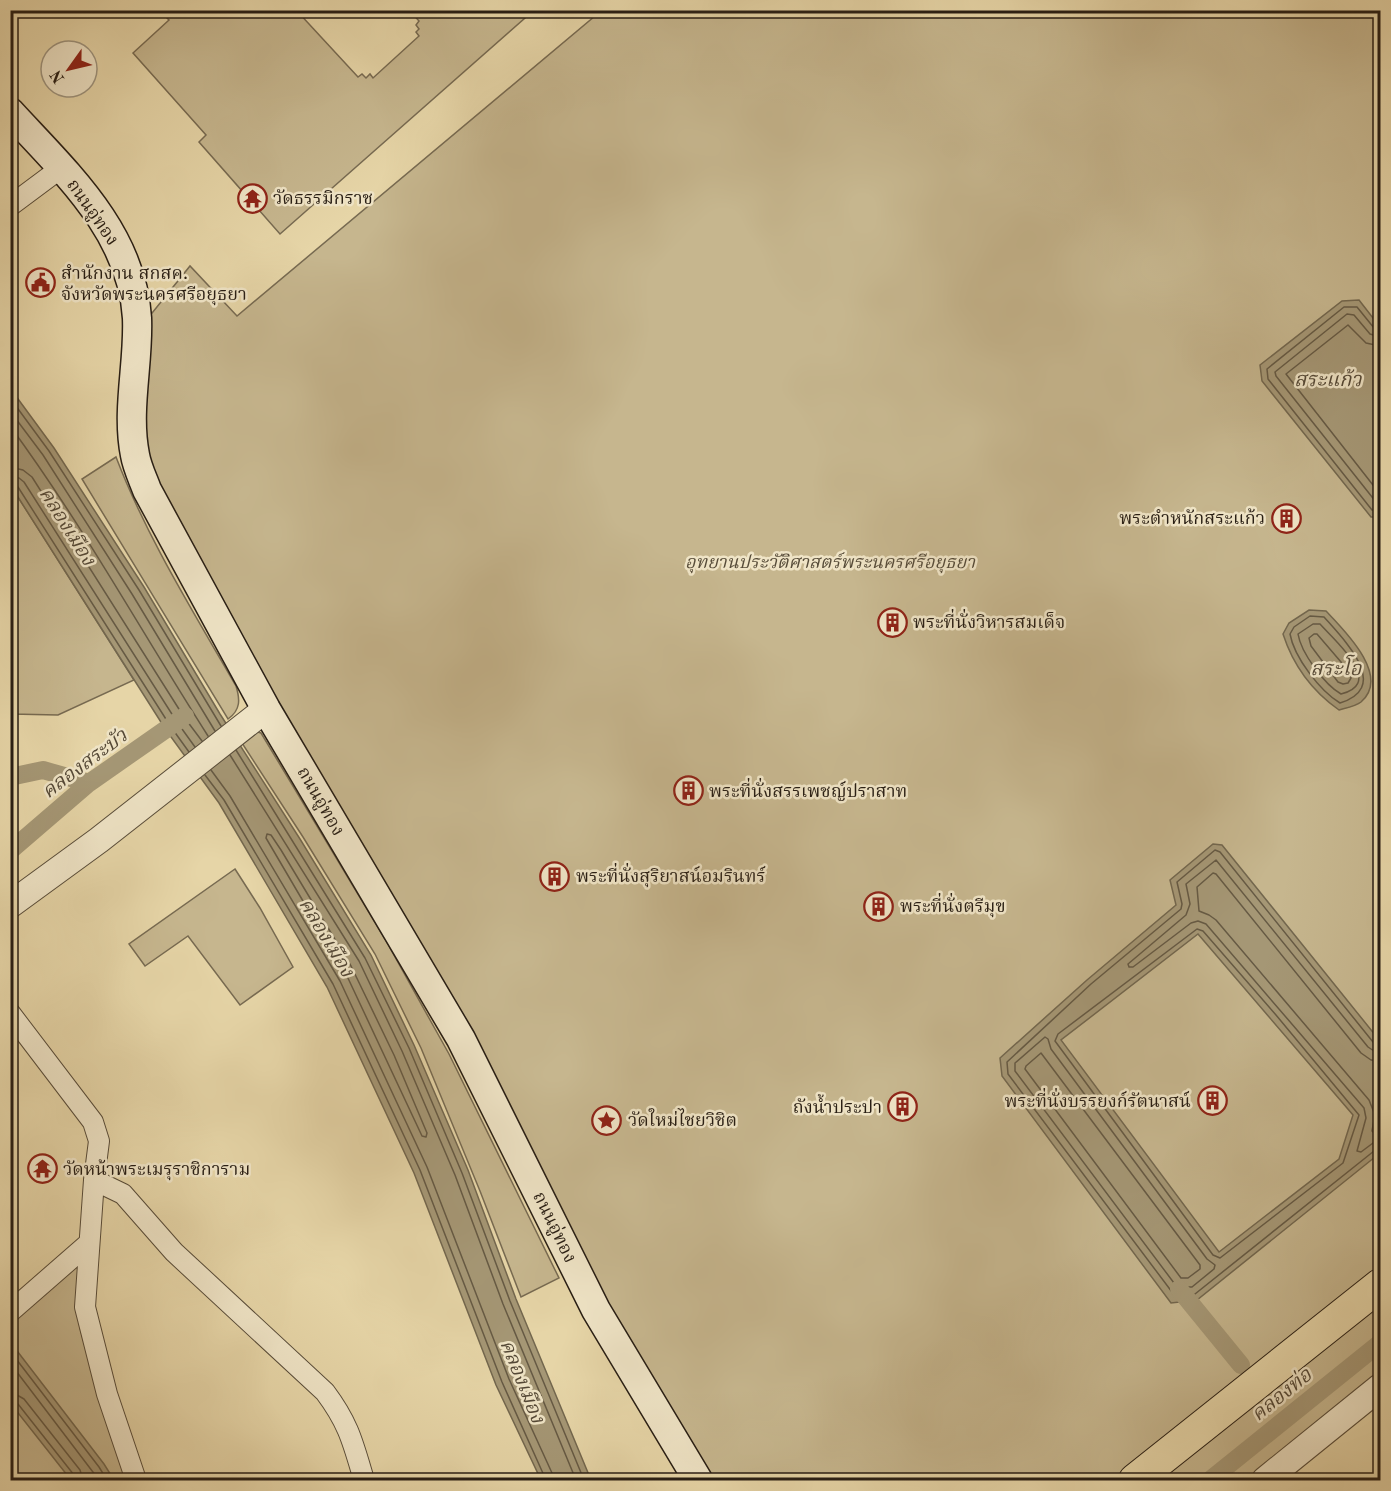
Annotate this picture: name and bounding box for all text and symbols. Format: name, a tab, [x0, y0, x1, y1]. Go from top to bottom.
north arrow	[39, 39, 99, 99]
text: N	[48, 66, 68, 86]
street label: ถนนอู่ทอง	[62, 175, 123, 250]
temple icon: วัดธรรมิกราช	[236, 182, 268, 214]
place label: วัดธรรมิกราช	[273, 189, 373, 208]
place label: สำนักงาน สกสค. จังหวัดพระนครศรีอยุธยา	[61, 264, 247, 306]
public building icon: สำนักงาน สกสค. จังหวัดพระนครศรีอยุธยา	[24, 267, 56, 299]
water label: สระแก้ว	[1294, 368, 1362, 391]
water label: คลองเมือง	[35, 483, 100, 570]
building icon: พระตำหนักสระแก้ว	[1270, 502, 1302, 534]
place label: พระตำหนักสระแก้ว	[1119, 508, 1265, 528]
park label: อุทยานประวัติศาสตร์พระนครศรีอยุธยา	[685, 551, 976, 574]
building icon: พระที่นั่งวิหารสมเด็จ	[876, 606, 908, 638]
place label: พระที่นั่งวิหารสมเด็จ	[913, 608, 1065, 632]
water label: สระโอ	[1311, 654, 1363, 680]
water label: คลองสระบัว	[38, 724, 132, 803]
street label: ถนนอู่ทอง	[292, 763, 349, 840]
building icon: พระที่นั่งสรรเพชญ์ปราสาท	[672, 775, 704, 807]
place label: พระที่นั่งสรรเพชญ์ปราสาท	[709, 777, 907, 801]
building icon: พระที่นั่งสุริยาสน์อมรินทร์	[539, 860, 571, 892]
place label: พระที่นั่งสุริยาสน์อมรินทร์	[576, 862, 766, 888]
building icon: พระที่นั่งตรีมุข	[863, 890, 895, 922]
place label: พระที่นั่งตรีมุข	[900, 892, 1006, 918]
water label: คลองเมือง	[294, 894, 359, 982]
building icon: พระที่นั่งบรรยงก์รัตนาสน์	[1196, 1085, 1228, 1117]
place label: พระที่นั่งบรรยงก์รัตนาสน์	[1005, 1087, 1191, 1111]
building icon: ถังน้ำประปา	[887, 1091, 919, 1123]
place label: ถังน้ำประปา	[793, 1093, 882, 1117]
place icon: วัดใหม่ไชยวิชิต	[591, 1104, 623, 1136]
place label: วัดใหม่ไชยวิชิต	[628, 1108, 737, 1130]
temple icon: วัดหน้าพระเมรุราชิการาม	[26, 1153, 58, 1185]
place label: วัดหน้าพระเมรุราชิการาม	[63, 1159, 250, 1181]
street label: ถนนอู่ทอง	[528, 1188, 581, 1266]
water label: คลองเมือง	[495, 1337, 549, 1427]
water label: คลองท่อ	[1247, 1362, 1317, 1426]

